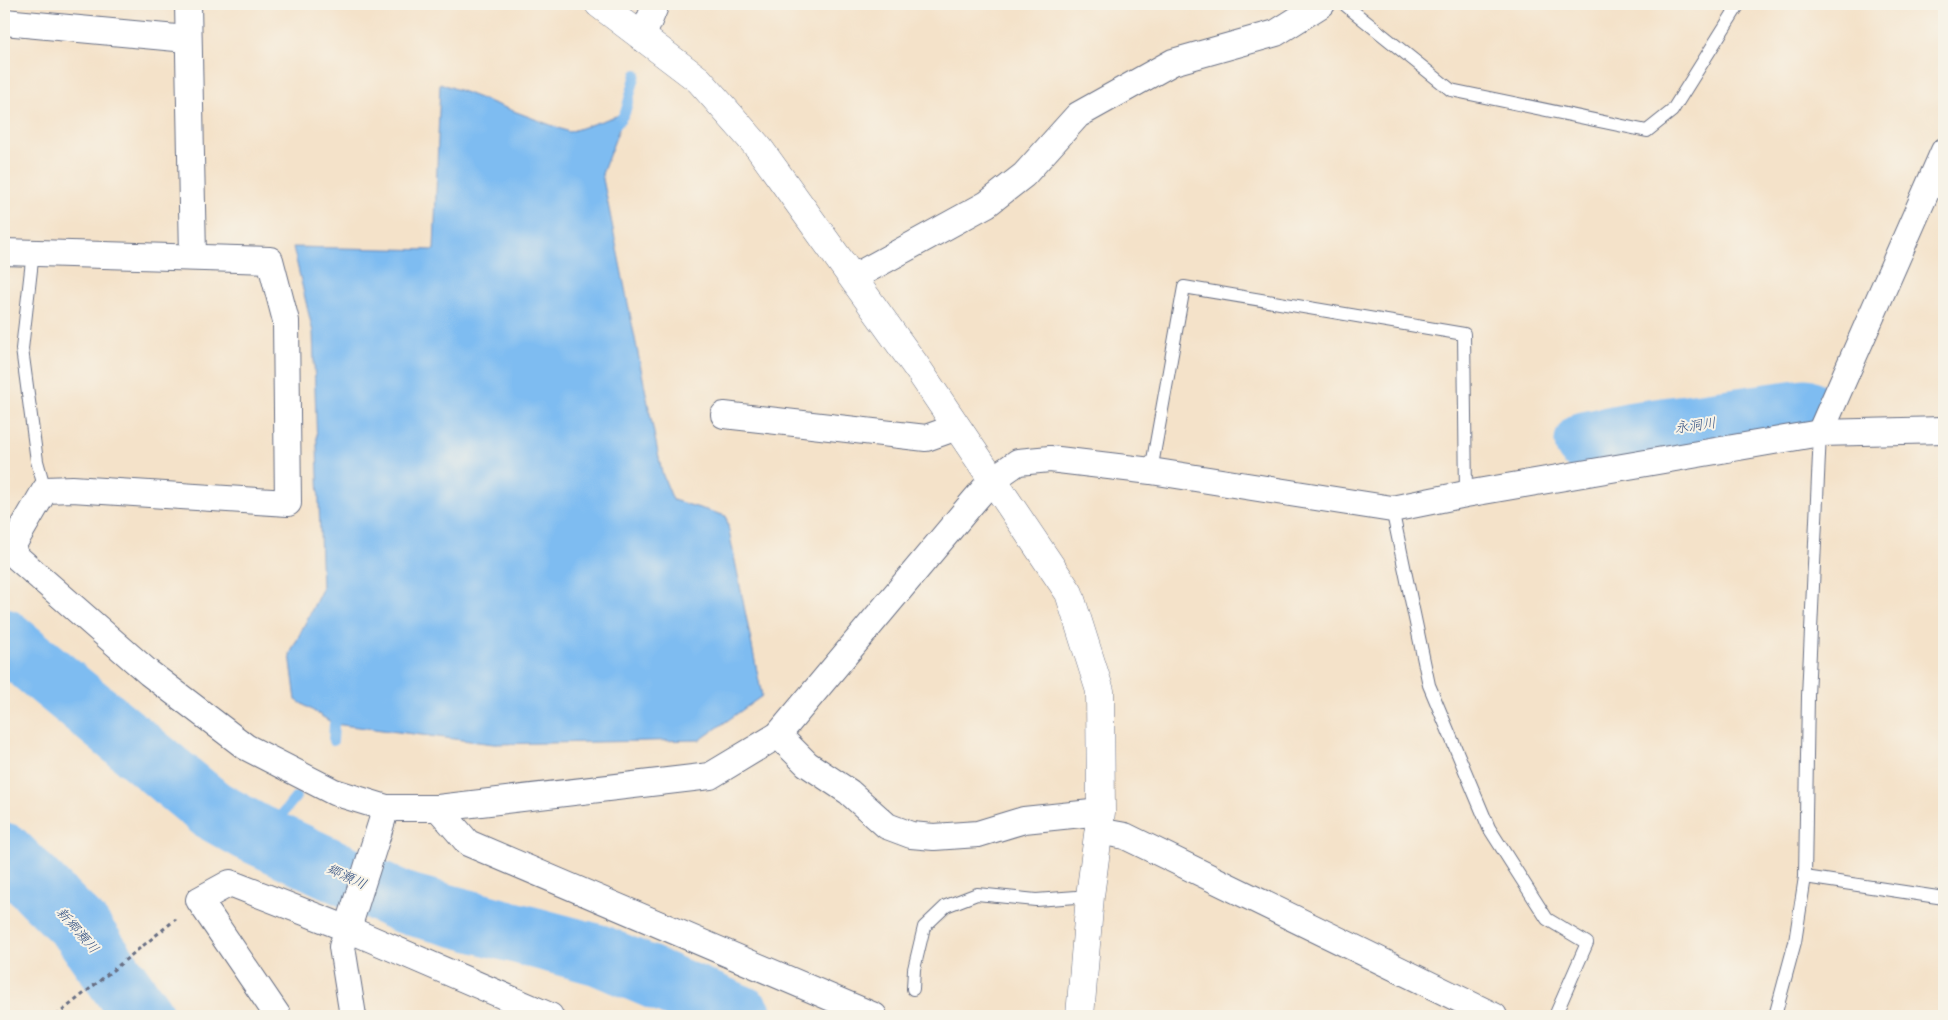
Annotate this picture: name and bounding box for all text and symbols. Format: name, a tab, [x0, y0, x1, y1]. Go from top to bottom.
water label: 永洞川	[1673, 413, 1717, 437]
water label: 郷瀬川	[324, 859, 370, 893]
water label: 新郷瀬川	[53, 903, 103, 957]

